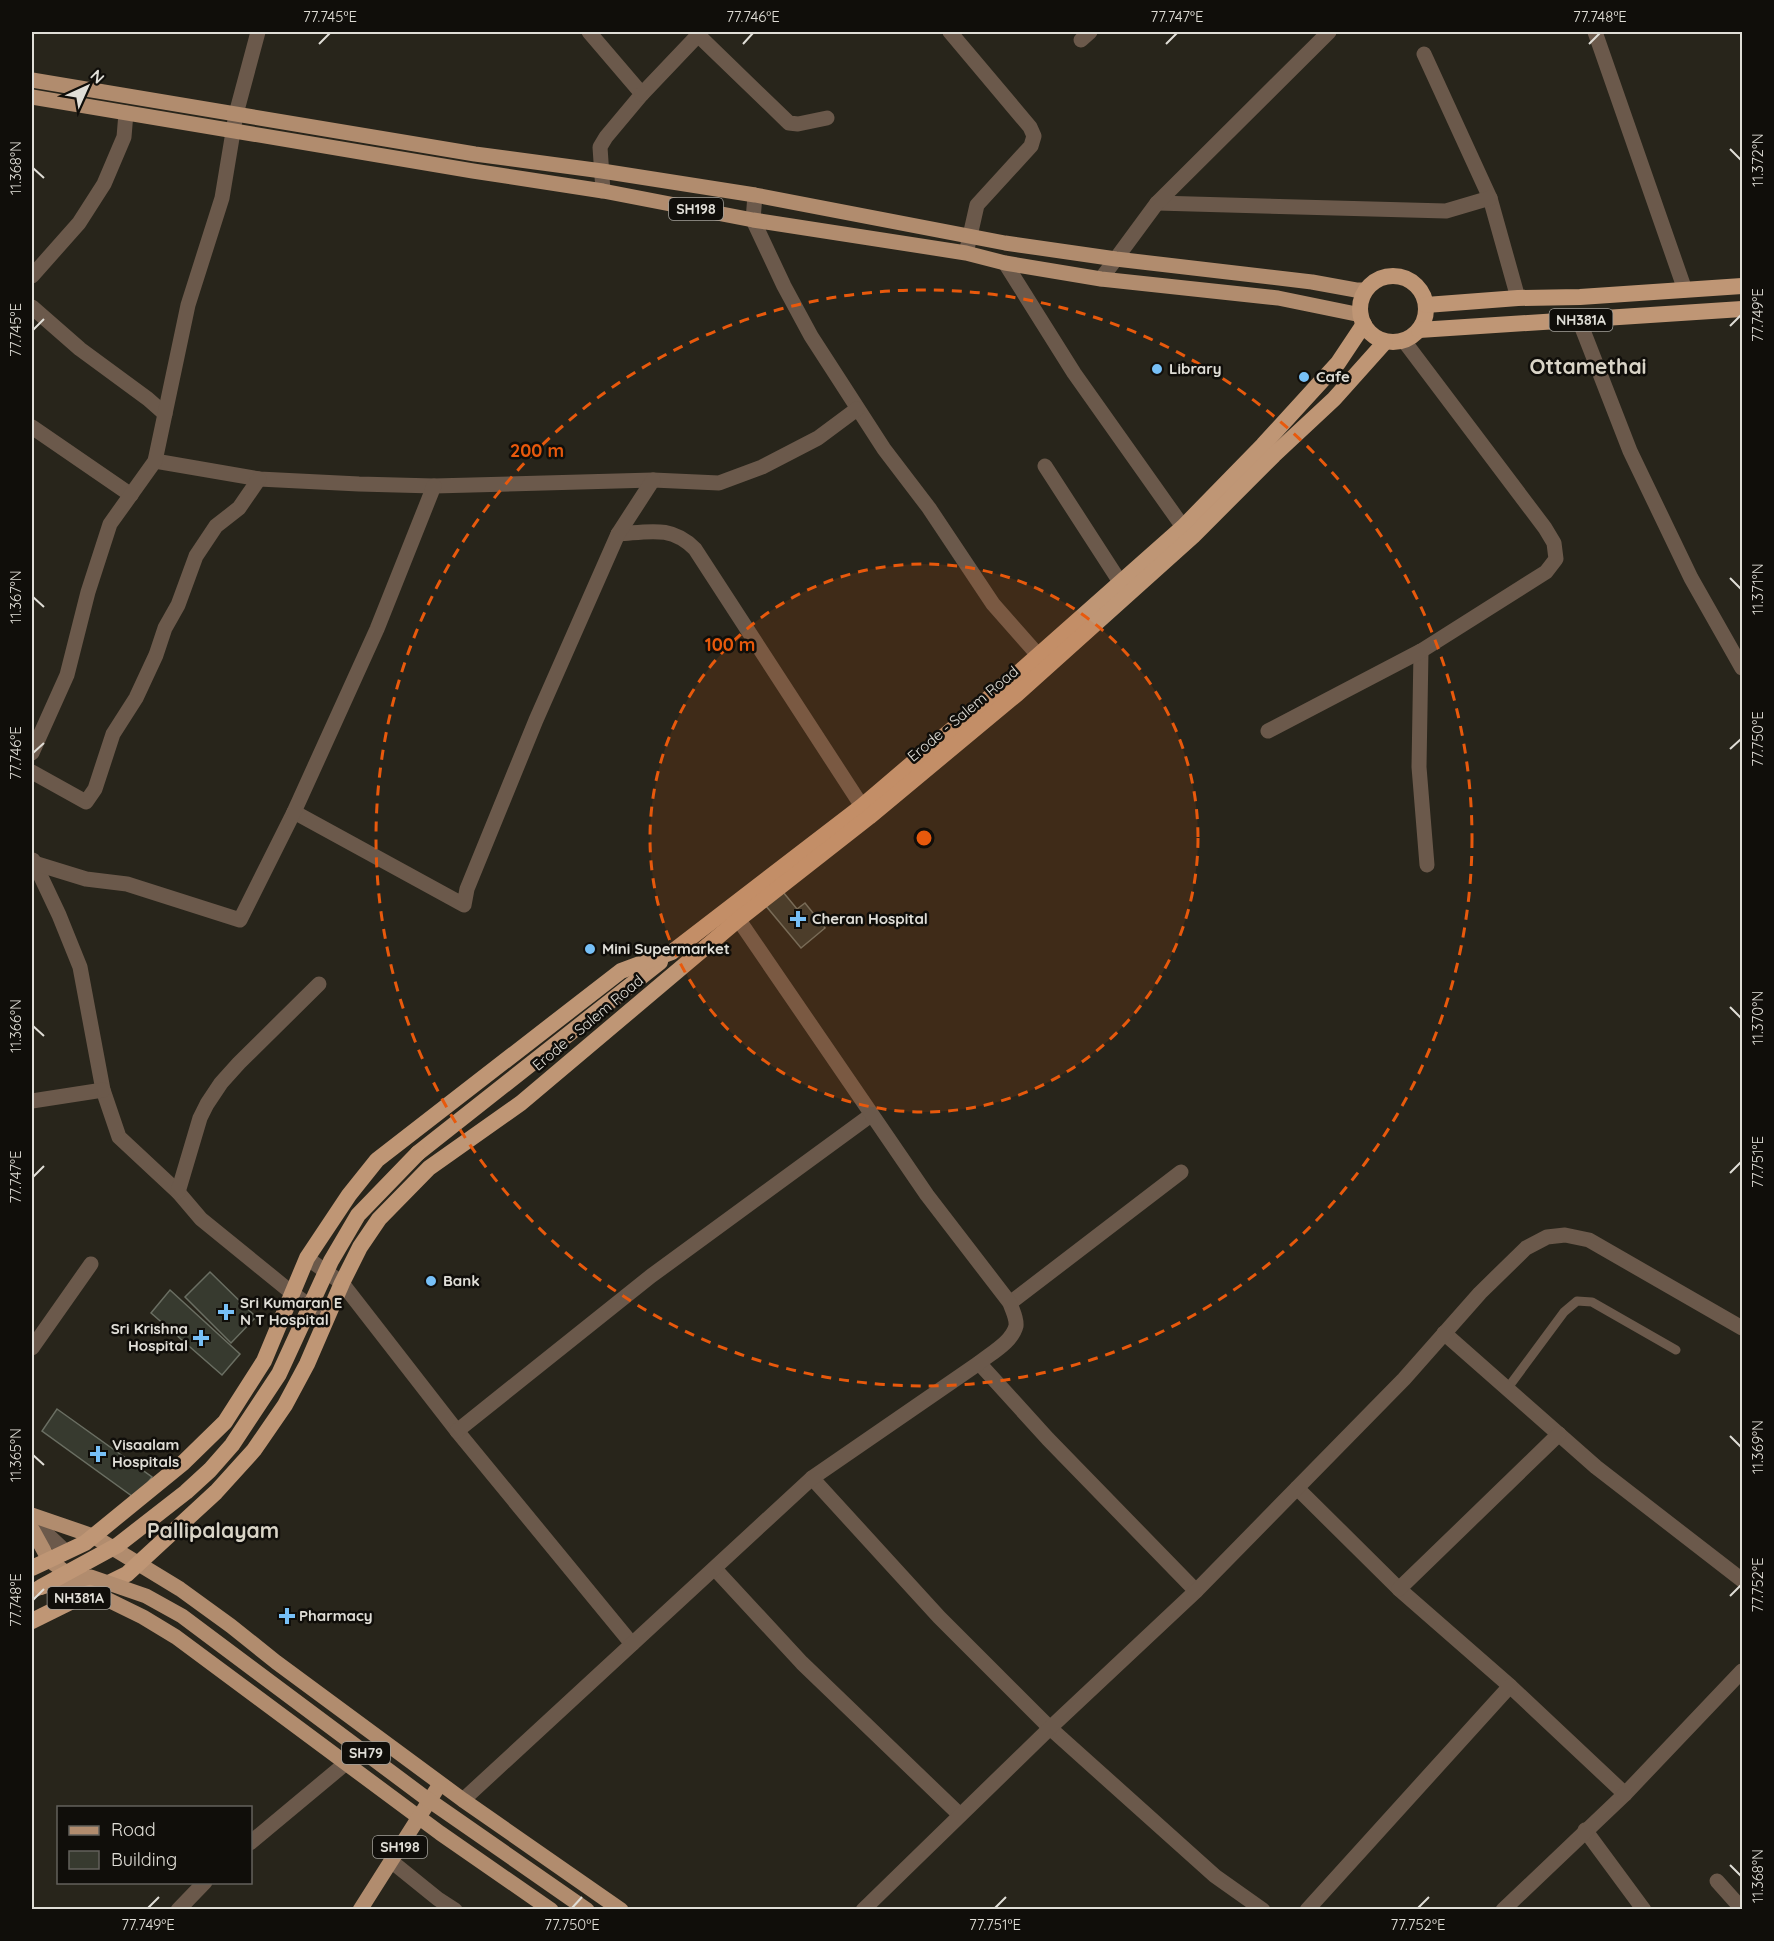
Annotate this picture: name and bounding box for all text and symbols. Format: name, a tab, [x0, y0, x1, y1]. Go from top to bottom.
text: 77.745°E	[303, 7, 357, 26]
text: 77.746°E	[726, 7, 780, 26]
text: 77.747°E	[1151, 7, 1203, 26]
text: 77.748°E	[1573, 7, 1627, 26]
north arrow	[57, 57, 117, 117]
text: N	[86, 65, 109, 88]
text: 11.372°N	[1748, 133, 1767, 187]
text: 11.368°N	[6, 141, 25, 195]
road number: SH198	[669, 198, 723, 220]
text: 77.749°E	[1748, 288, 1767, 342]
text: 77.745°E	[6, 303, 25, 357]
road number: NH381A	[1550, 309, 1612, 331]
district label: Ottamethai	[1529, 353, 1647, 379]
place label: Library	[1169, 359, 1221, 378]
marker: Library	[1150, 362, 1164, 376]
place label: Cafe	[1316, 367, 1350, 386]
marker: Cafe	[1297, 370, 1311, 384]
text: 200 m	[510, 439, 564, 462]
text: 11.371°N	[1748, 563, 1767, 615]
text: 11.367°N	[6, 570, 25, 624]
text: 100 m	[705, 633, 755, 656]
street label: Erode - Salem Road	[903, 662, 1022, 766]
text: 77.750°E	[1748, 711, 1767, 767]
text: 77.746°E	[6, 726, 25, 780]
centre of rings	[914, 828, 934, 848]
place label: Cheran Hospital	[812, 909, 928, 928]
marker: Cheran Hospital	[789, 910, 807, 928]
place label: Mini Supermarket	[602, 939, 730, 958]
marker: Mini Supermarket	[583, 942, 597, 956]
street label: Erode - Salem Road	[528, 971, 647, 1075]
text: 11.370°N	[1748, 991, 1767, 1045]
text: 11.366°N	[6, 999, 25, 1053]
text: 77.751°E	[1748, 1136, 1767, 1188]
text: 77.747°E	[6, 1151, 25, 1203]
place label: Bank	[443, 1271, 480, 1290]
marker: Bank	[424, 1274, 438, 1288]
place label: Sri Kumaran E N T Hospital	[240, 1293, 342, 1329]
marker: Sri Kumaran E N T Hospital	[217, 1303, 235, 1321]
place label: Sri Krishna Hospital	[111, 1319, 188, 1355]
marker: Sri Krishna Hospital	[192, 1329, 210, 1347]
text: 11.369°N	[1748, 1420, 1767, 1474]
text: 11.365°N	[6, 1428, 25, 1482]
place label: Visaalam Hospitals	[112, 1435, 179, 1471]
marker: Visaalam Hospitals	[89, 1445, 107, 1463]
district label: Pallipalayam	[147, 1517, 279, 1543]
text: 77.752°E	[1748, 1558, 1767, 1612]
text: 77.748°E	[6, 1573, 25, 1627]
road number: NH381A	[48, 1587, 110, 1609]
place label: Pharmacy	[299, 1606, 373, 1625]
marker: Pharmacy	[280, 1609, 294, 1623]
road number: SH79	[342, 1742, 390, 1764]
legend	[57, 1806, 252, 1884]
text: Road	[111, 1818, 156, 1841]
road number: SH198	[373, 1836, 427, 1858]
text: Building	[111, 1848, 177, 1871]
text: 11.368°N	[1748, 1849, 1767, 1903]
text: 77.749°E	[121, 1915, 175, 1934]
text: 77.750°E	[544, 1915, 600, 1934]
text: 77.751°E	[969, 1915, 1021, 1934]
text: 77.752°E	[1391, 1915, 1445, 1934]

